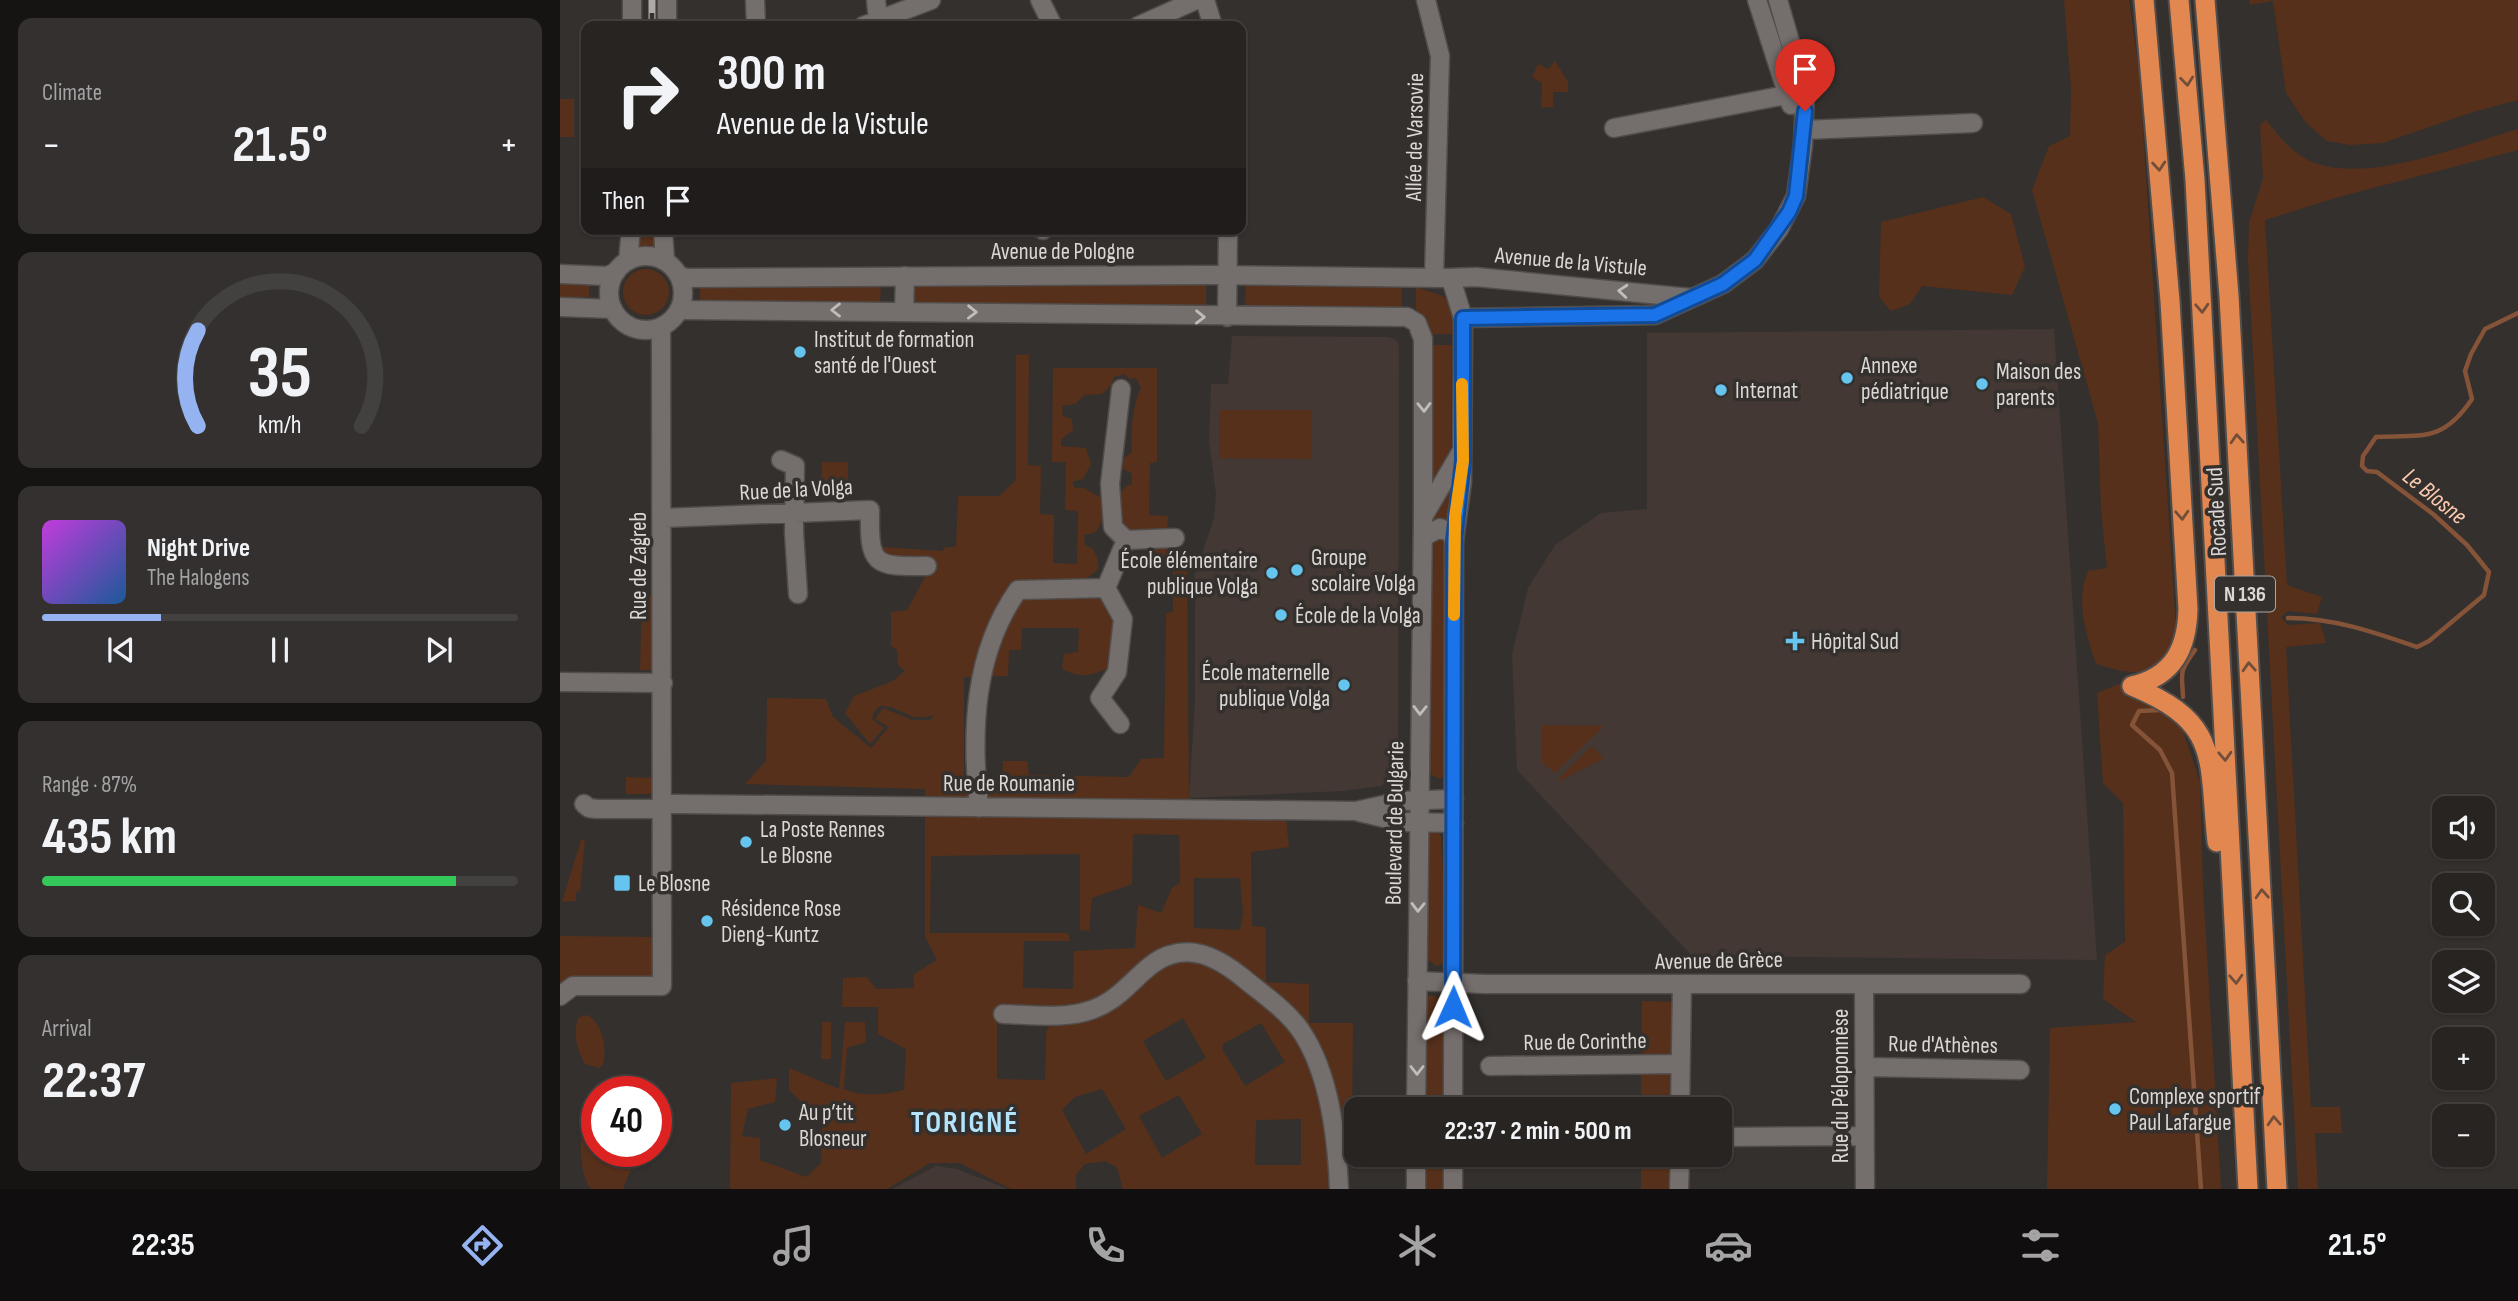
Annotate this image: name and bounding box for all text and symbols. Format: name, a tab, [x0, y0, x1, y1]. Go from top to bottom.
pin	[1775, 39, 1835, 111]
text: 300 m	[717, 45, 826, 104]
icon: right	[602, 49, 693, 140]
icon: arrive	[1786, 50, 1824, 88]
street label: Allée de Varsovie	[1400, 73, 1430, 202]
one-way arrow	[2179, 76, 2194, 87]
text: Climate	[42, 79, 102, 107]
text: Avenue de la Vistule	[717, 105, 929, 144]
text: 21.5°	[232, 114, 328, 177]
text: −	[42, 123, 61, 168]
text: +	[499, 123, 518, 168]
one-way arrow	[2151, 160, 2166, 171]
icon: arrive	[659, 182, 697, 220]
text: Then	[602, 186, 645, 217]
street label: Avenue de Pologne	[990, 238, 1135, 266]
street label: Avenue de la Vistule	[1493, 241, 1648, 283]
one-way arrow	[1617, 284, 1628, 299]
one-way arrow	[830, 302, 840, 318]
one-way arrow	[2194, 303, 2209, 314]
one-way arrow	[967, 304, 978, 320]
one-way arrow	[1195, 309, 1205, 325]
place label: Institut de formation santé de l'Ouest	[814, 326, 974, 380]
text: 35	[248, 331, 312, 419]
marker: Institut de formation santé de l'Ouest	[792, 344, 808, 360]
place label: Annexe pédiatrique	[1860, 352, 1949, 406]
place label: Maison des parents	[1996, 358, 2081, 412]
marker: Annexe pédiatrique	[1839, 370, 1855, 386]
marker: Maison des parents	[1974, 376, 1990, 392]
place label: Internat	[1735, 377, 1798, 405]
marker: Internat	[1713, 382, 1729, 398]
one-way arrow	[1416, 402, 1431, 413]
text: km/h	[258, 410, 302, 441]
one-way arrow	[2230, 434, 2245, 445]
water label: Le Blosne	[2397, 462, 2473, 531]
street label: Rocade Sud	[2201, 467, 2233, 557]
street label: Rue de la Volga	[739, 473, 854, 507]
one-way arrow	[2175, 510, 2190, 521]
street label: Rue de Zagreb	[625, 512, 653, 620]
text: Night Drive	[147, 533, 250, 564]
place label: Groupe scolaire Volga	[1311, 544, 1416, 598]
place label: École élémentaire publique Volga	[1121, 547, 1258, 601]
marker: Groupe scolaire Volga	[1289, 562, 1305, 578]
text: The Halogens	[147, 564, 250, 592]
marker: École élémentaire publique Volga	[1264, 565, 1280, 581]
road number: N 136	[2215, 576, 2275, 612]
place label: École de la Volga	[1295, 602, 1421, 630]
marker: École de la Volga	[1273, 607, 1289, 623]
place label: Hôpital Sud	[1811, 628, 1899, 656]
icon: previous	[102, 631, 140, 669]
icon: pause	[261, 631, 299, 669]
icon: next	[420, 631, 458, 669]
marker: Hôpital Sud	[1785, 631, 1805, 651]
place label: École maternelle publique Volga	[1202, 659, 1330, 713]
one-way arrow	[2242, 661, 2257, 672]
marker: École maternelle publique Volga	[1336, 677, 1352, 693]
one-way arrow	[1412, 705, 1428, 715]
street label: Boulevard de Bulgarie	[1380, 741, 1410, 905]
one-way arrow	[2218, 751, 2233, 762]
street label: Rue de Roumanie	[943, 770, 1075, 798]
text: Range · 87%	[42, 771, 137, 799]
map controls	[2432, 796, 2495, 1167]
button: sound	[2432, 796, 2495, 859]
text: 435 km	[42, 806, 177, 869]
place label: La Poste Rennes Le Blosne	[760, 816, 885, 870]
marker: La Poste Rennes Le Blosne	[738, 834, 754, 850]
place label: Le Blosne	[638, 870, 711, 898]
marker: Le Blosne	[612, 873, 632, 893]
button: search	[2432, 873, 2495, 936]
one-way arrow	[2254, 888, 2269, 899]
place label: Résidence Rose Dieng-Kuntz	[721, 895, 841, 949]
one-way arrow	[1410, 903, 1426, 913]
marker: Résidence Rose Dieng-Kuntz	[699, 913, 715, 929]
street label: Avenue de Grèce	[1654, 946, 1783, 976]
button: layers	[2432, 950, 2495, 1013]
position arrow	[1416, 970, 1490, 1044]
one-way arrow	[2229, 974, 2244, 985]
street label: Rue du Péloponnèse	[1827, 1009, 1855, 1163]
text: Arrival	[42, 1015, 91, 1043]
street label: Rue de Corinthe	[1523, 1027, 1647, 1057]
button: +	[2432, 1027, 2495, 1090]
street label: Rue d'Athènes	[1888, 1030, 1998, 1060]
text: 22:37	[42, 1050, 145, 1113]
one-way arrow	[1409, 1065, 1425, 1075]
speed limit sign: 40	[581, 1076, 672, 1167]
place label: Complexe sportif Paul Lafargue	[2129, 1083, 2261, 1137]
place label: Au p’tit Blosneur	[798, 1099, 867, 1153]
marker: Complexe sportif Paul Lafargue	[2107, 1101, 2123, 1117]
button: −	[2432, 1104, 2495, 1167]
district label: TORIGNÉ	[911, 1105, 1019, 1141]
one-way arrow	[2266, 1115, 2281, 1126]
text: 22:37 · 2 min · 500 m	[1444, 1116, 1632, 1147]
marker: Au p’tit Blosneur	[777, 1117, 793, 1133]
icon: directions	[458, 1221, 507, 1270]
icon: music	[769, 1221, 818, 1270]
icon: phone	[1081, 1221, 1130, 1270]
icon: climate	[1393, 1221, 1442, 1270]
icon: car	[1704, 1221, 1753, 1270]
icon: filters	[2016, 1221, 2065, 1270]
text: 22:35	[131, 1226, 195, 1265]
text: 21.5°	[2328, 1226, 2387, 1265]

